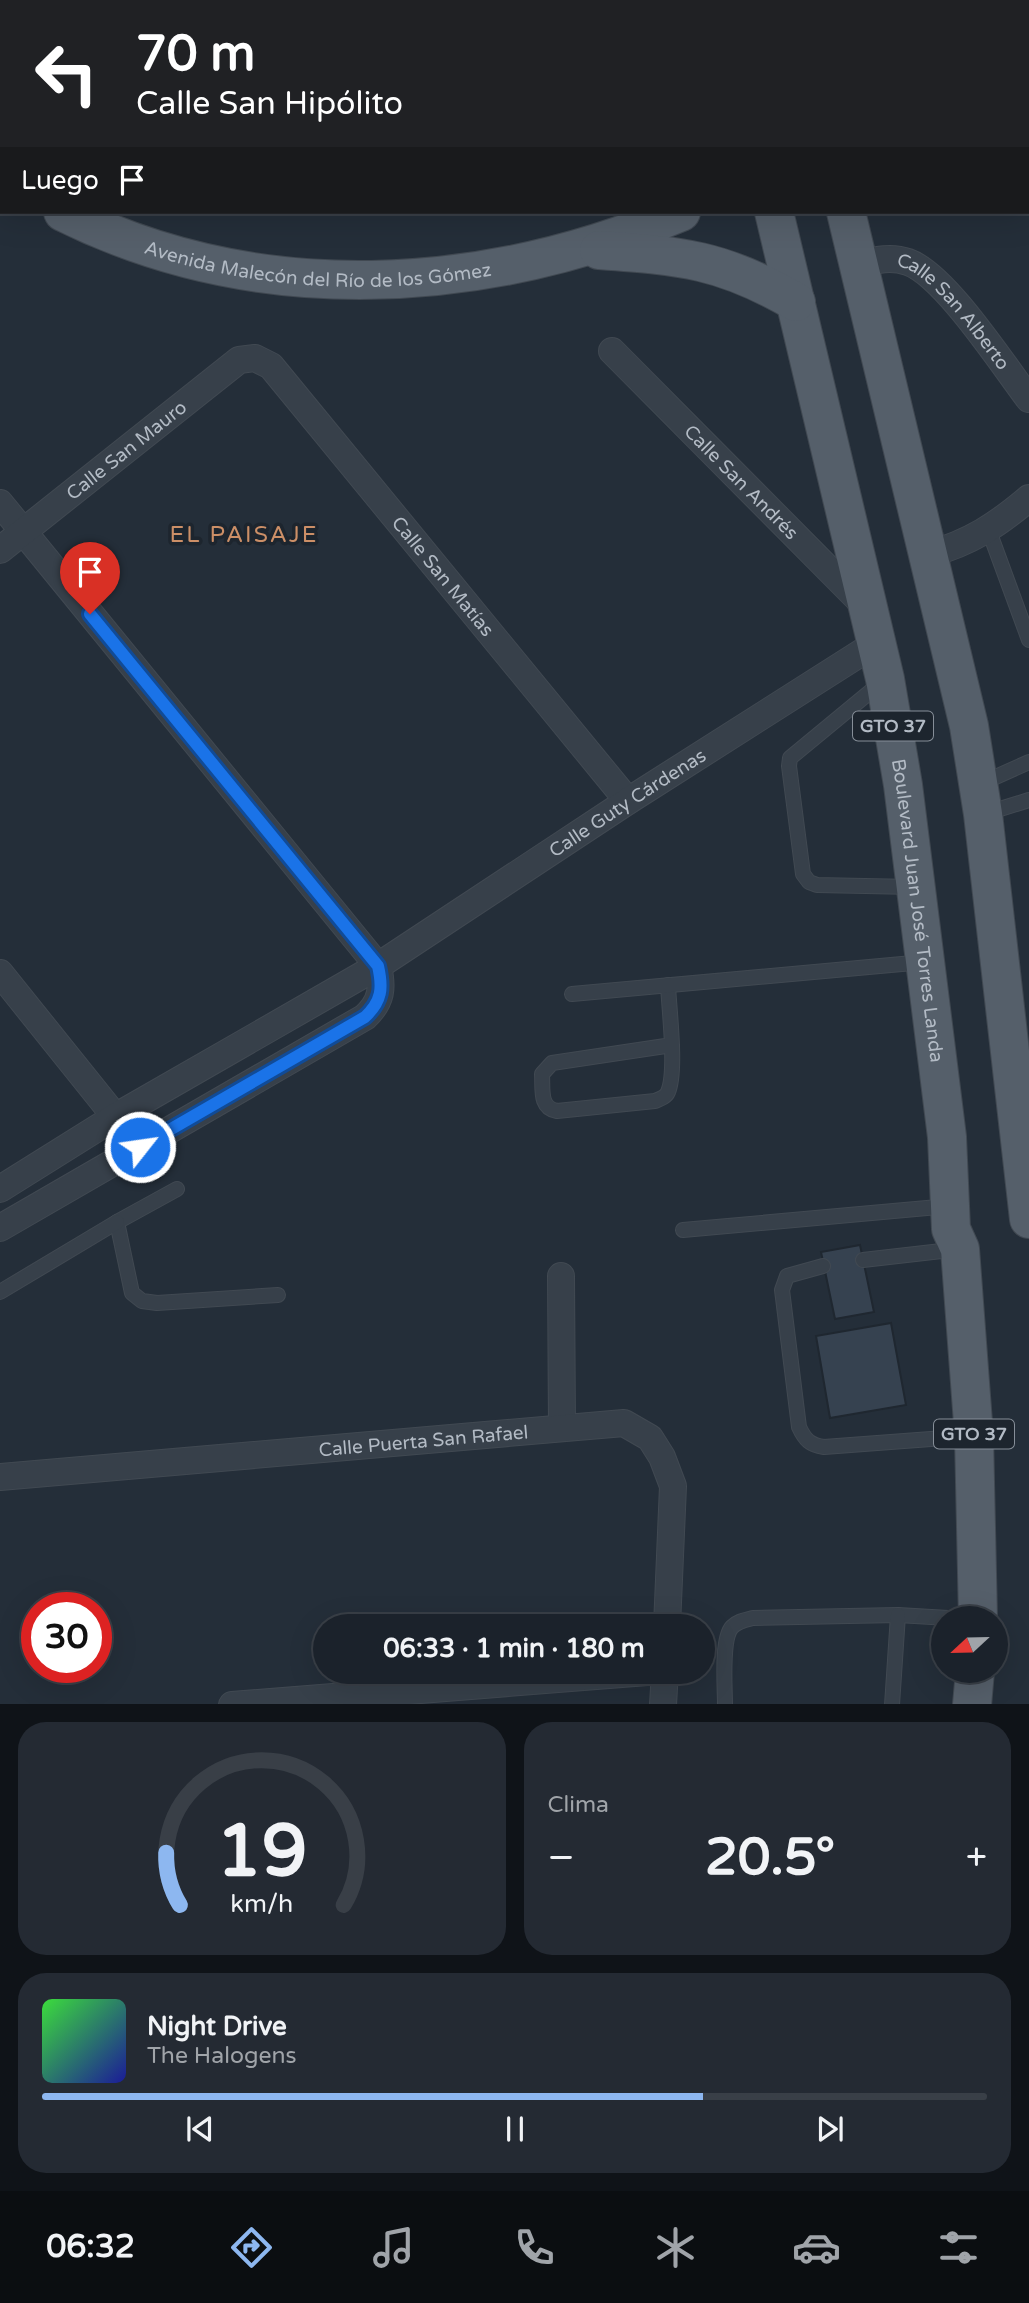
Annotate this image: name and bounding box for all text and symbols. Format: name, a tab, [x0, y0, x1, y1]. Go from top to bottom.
text: 70 m	[136, 25, 255, 84]
icon: left	[21, 28, 112, 119]
text: Calle San Hipólito	[136, 85, 403, 123]
icon: arrive	[113, 161, 151, 199]
text: Luego	[21, 165, 99, 196]
street label: Avenida Malecón del Río de los Gómez	[142, 236, 493, 292]
street label: Calle San Alberto	[895, 249, 1014, 374]
street label: Calle San Mauro	[62, 396, 191, 505]
street label: Calle San Andrés	[679, 420, 802, 544]
street label: Calle San Matías	[387, 512, 498, 641]
district label: EL PAISAJE	[170, 521, 318, 549]
pin	[60, 542, 120, 614]
icon: arrive	[71, 553, 109, 591]
road number: GTO 37	[853, 712, 933, 740]
street label: Calle Guty Cárdenas	[545, 744, 710, 862]
street label: Boulevard Juan José Torres Landa	[887, 757, 948, 1064]
position arrow	[103, 1110, 177, 1184]
road number: GTO 37	[934, 1420, 1014, 1448]
street label: Calle Puerta San Rafael	[318, 1421, 529, 1461]
speed limit sign: 30	[21, 1592, 112, 1683]
north arrow	[931, 1606, 1008, 1684]
map controls	[931, 1606, 1008, 1683]
text: 06:33 · 1 min · 180 m	[383, 1633, 645, 1664]
text: Clima	[548, 1791, 609, 1819]
text: 19	[216, 1808, 307, 1896]
text: 20.5°	[705, 1826, 835, 1889]
text: −	[548, 1835, 575, 1881]
text: +	[966, 1835, 987, 1881]
text: km/h	[230, 1888, 293, 1918]
text: Night Drive	[147, 2011, 287, 2042]
text: The Halogens	[147, 2042, 296, 2070]
icon: previous	[181, 2110, 219, 2148]
icon: pause	[496, 2110, 534, 2148]
icon: next	[811, 2110, 849, 2148]
icon: directions	[227, 2223, 276, 2272]
icon: music	[369, 2223, 418, 2272]
icon: phone	[510, 2223, 559, 2272]
icon: climate	[651, 2223, 700, 2272]
icon: car	[792, 2223, 841, 2272]
icon: filters	[934, 2223, 983, 2272]
text: 06:32	[46, 2228, 135, 2266]

